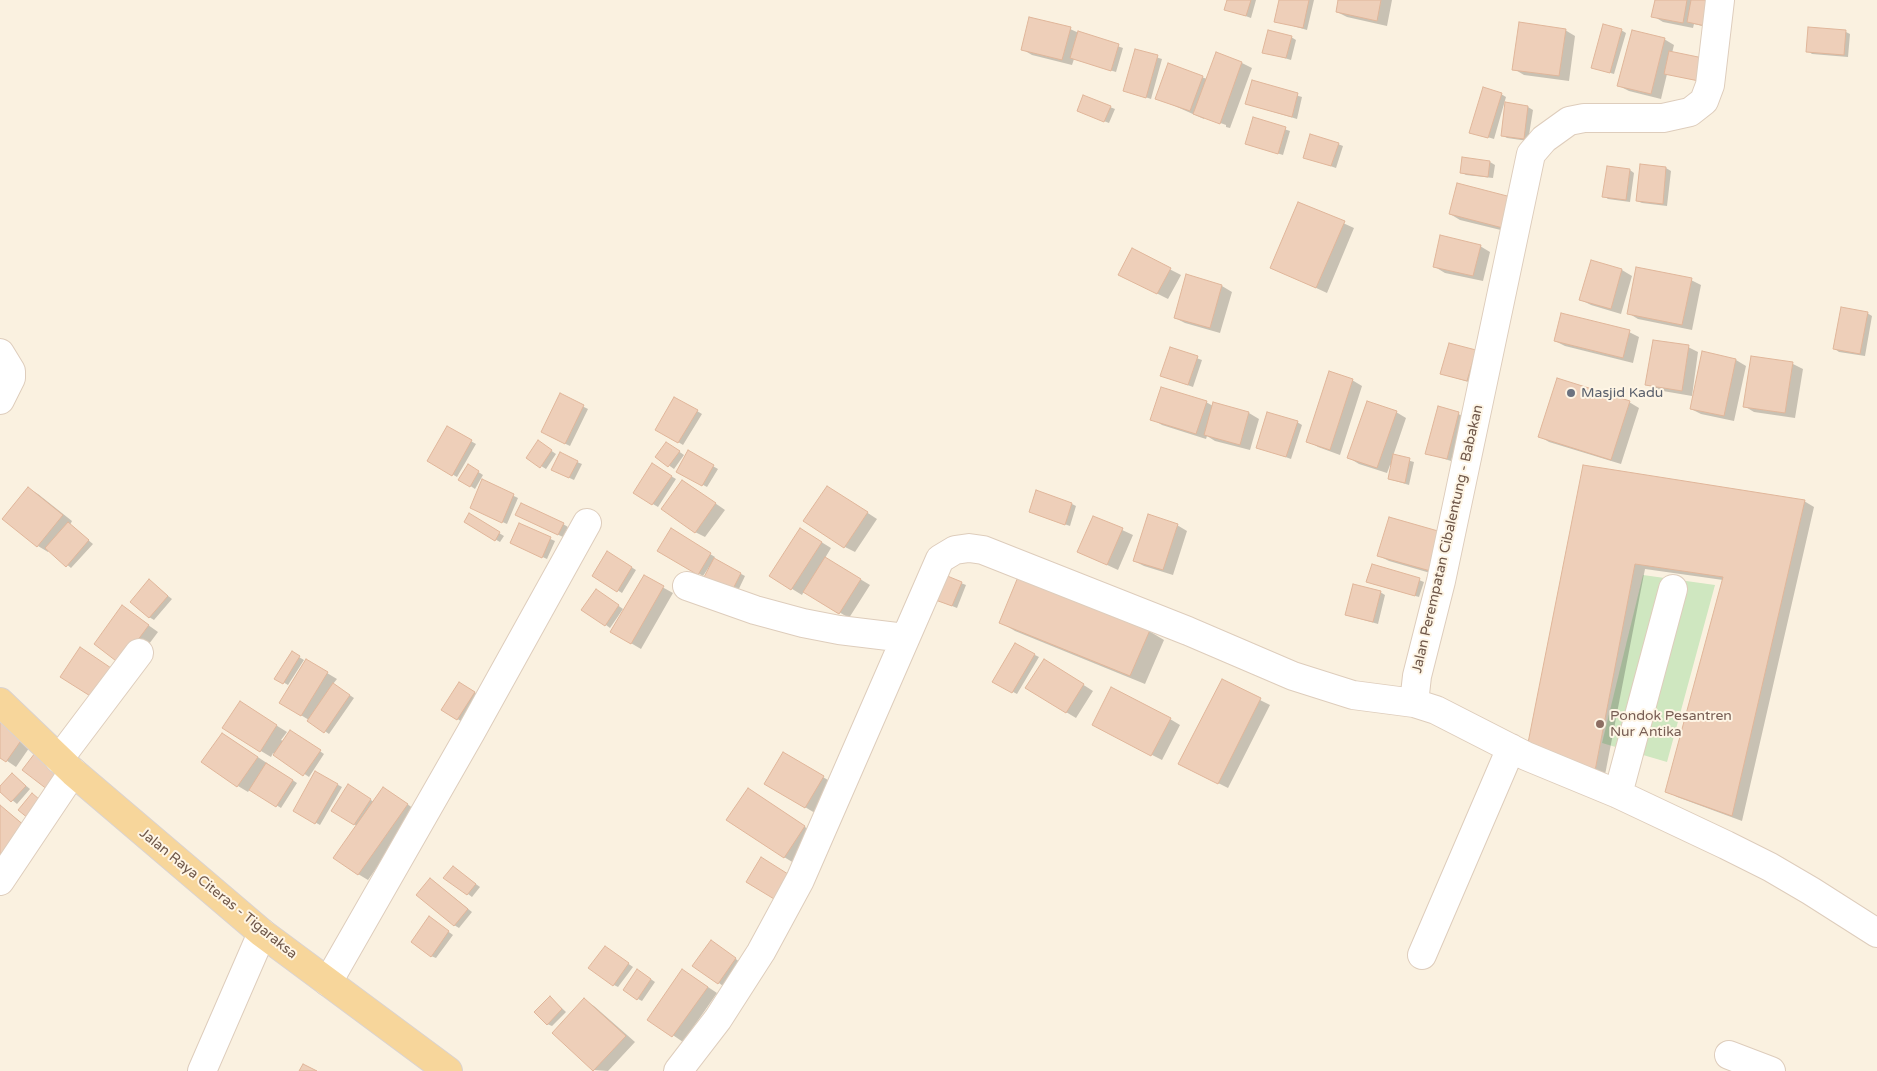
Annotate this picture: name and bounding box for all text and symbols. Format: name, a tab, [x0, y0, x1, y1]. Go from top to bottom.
place label: Masjid Kadu	[1581, 385, 1663, 401]
marker: Masjid Kadu	[1565, 387, 1577, 399]
street label: Jalan Perempatan Cibalentung - Babakan	[1409, 403, 1487, 675]
place label: Pondok Pesantren Nur Antika	[1610, 708, 1732, 740]
marker: Pondok Pesantren Nur Antika	[1594, 718, 1606, 730]
street label: Jalan Raya Citeras - Tigaraksa	[136, 825, 300, 963]

